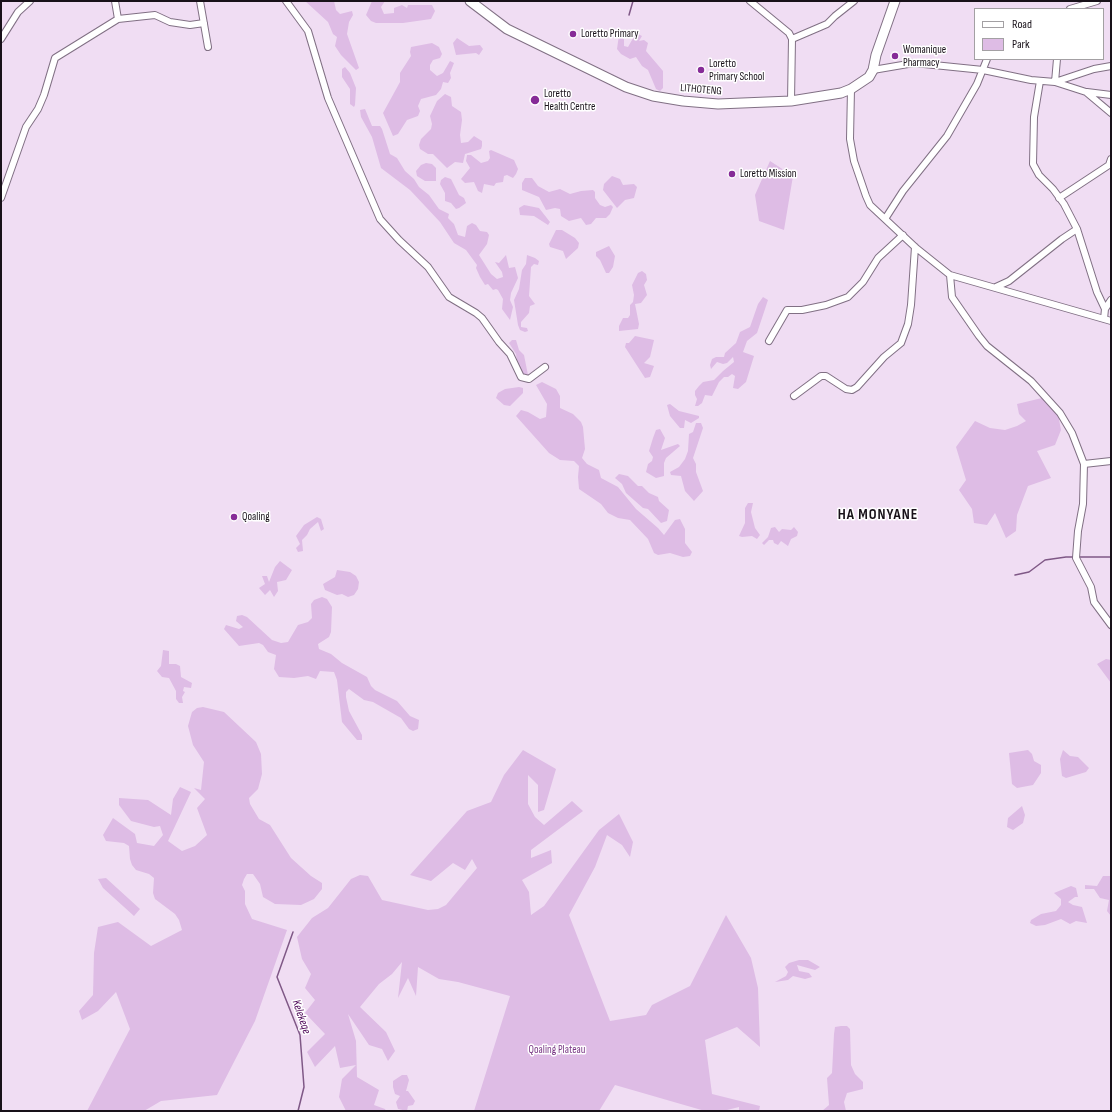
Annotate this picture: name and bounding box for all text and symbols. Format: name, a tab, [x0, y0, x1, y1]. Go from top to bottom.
legend	[974, 8, 1104, 60]
text: Road	[1012, 17, 1032, 32]
place label: Loretto Primary	[581, 27, 638, 41]
marker: Loretto Primary	[568, 29, 578, 39]
text: Park	[1012, 37, 1030, 52]
place label: Womanique Pharmacy	[903, 43, 946, 69]
marker: Womanique Pharmacy	[890, 51, 900, 61]
place label: Loretto Primary School	[709, 57, 764, 83]
marker: Loretto Primary School	[696, 65, 706, 75]
street label: LITHOTENG	[680, 82, 722, 98]
place label: Loretto Health Centre	[544, 87, 595, 113]
marker: Loretto Health Centre	[529, 94, 541, 106]
place label: Loretto Mission	[740, 167, 796, 181]
marker: Loretto Mission	[727, 169, 737, 179]
district label: HA MONYANE	[838, 506, 918, 524]
place label: Qoaling	[242, 510, 270, 524]
marker: Qoaling	[229, 512, 239, 522]
water label: Kelekeqe	[288, 998, 314, 1036]
park label: Qoaling Plateau	[529, 1043, 585, 1057]

